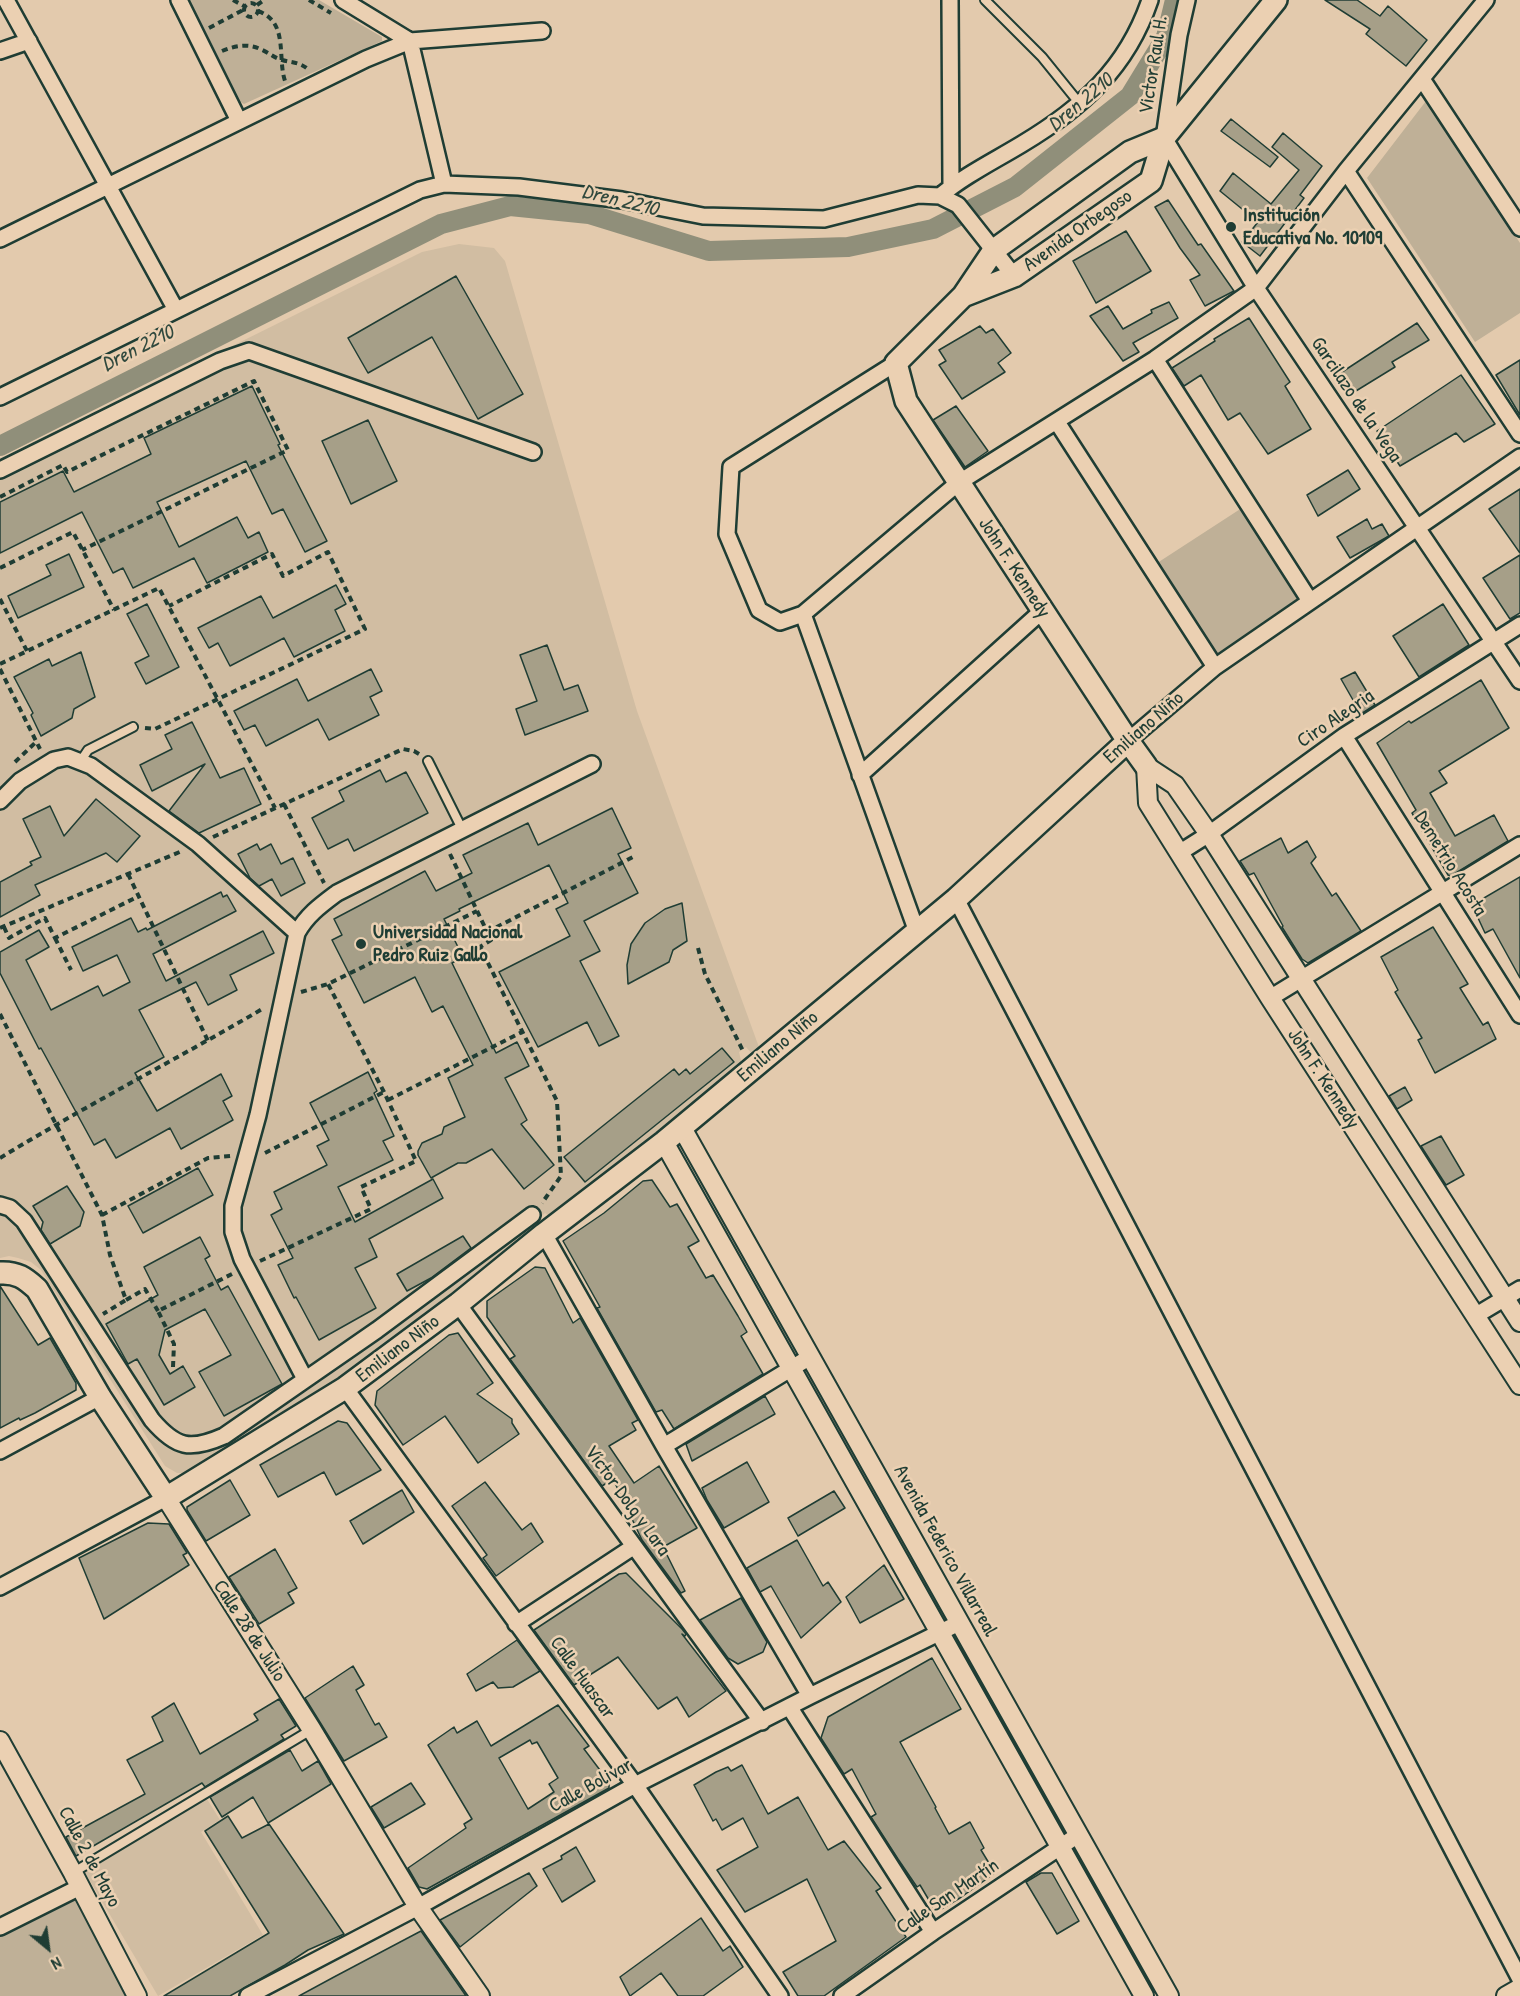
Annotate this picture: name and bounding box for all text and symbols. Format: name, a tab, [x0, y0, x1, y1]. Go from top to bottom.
street label: Victor Raul H.	[1134, 14, 1174, 116]
water label: Dren 2210	[1043, 68, 1119, 138]
water label: Dren 2210	[579, 179, 661, 223]
street label: Avenida Orbegoso	[1019, 185, 1137, 277]
place label: Institución Educativa No. 10109	[1243, 204, 1382, 251]
marker: Institución Educativa No. 10109	[1224, 220, 1238, 234]
water label: Dren 2210	[98, 320, 178, 378]
street label: Garcilazo de la Vega	[1305, 333, 1407, 467]
street label: John F. Kennedy	[973, 513, 1055, 623]
street label: Ciro Alegria	[1293, 685, 1379, 753]
street label: Emiliano Niño	[1099, 687, 1189, 769]
street label: Demetrio Acosta	[1408, 807, 1492, 921]
place label: Universidad Nacional Pedro Ruiz Gallo	[373, 921, 522, 968]
marker: Universidad Nacional Pedro Ruiz Gallo	[354, 937, 368, 951]
street label: Emiliano Niño	[733, 1006, 823, 1088]
street label: John F. Kennedy	[1282, 1024, 1364, 1134]
street label: Emiliano Niño	[351, 1310, 445, 1388]
street label: Víctor Dolg y Lara	[579, 1441, 675, 1561]
street label: Avenida Federico Villarreal	[888, 1461, 1002, 1641]
street label: Calle 28 de Julio	[207, 1576, 291, 1686]
street label: Calle Huascar	[544, 1632, 620, 1724]
street label: Calle Bolivar	[545, 1753, 637, 1819]
street label: Calle 2 de Mayo	[52, 1803, 126, 1911]
street label: Calle San Martín	[892, 1854, 1004, 1940]
north arrow	[18, 1918, 78, 1978]
text: N	[48, 1952, 66, 1975]

